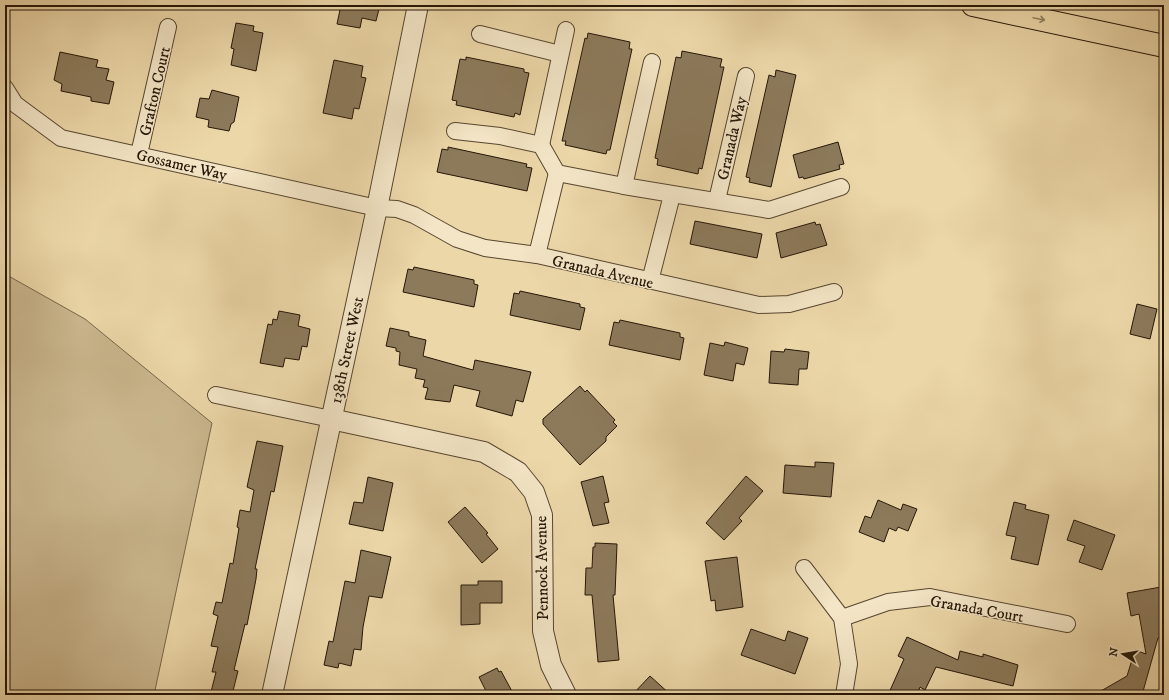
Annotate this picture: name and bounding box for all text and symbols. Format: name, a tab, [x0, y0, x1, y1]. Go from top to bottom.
one-way arrow	[1032, 16, 1045, 24]
street label: Grafton Court	[135, 45, 175, 138]
street label: Granada Way	[713, 94, 751, 182]
street label: Gossamer Way	[134, 145, 229, 185]
street label: Granada Avenue	[550, 251, 656, 293]
street label: 138th Street West	[326, 295, 368, 406]
street label: Pennock Avenue	[531, 515, 553, 620]
street label: Granada Court	[929, 591, 1025, 627]
north arrow	[1103, 634, 1143, 674]
text: N	[1106, 646, 1122, 658]

